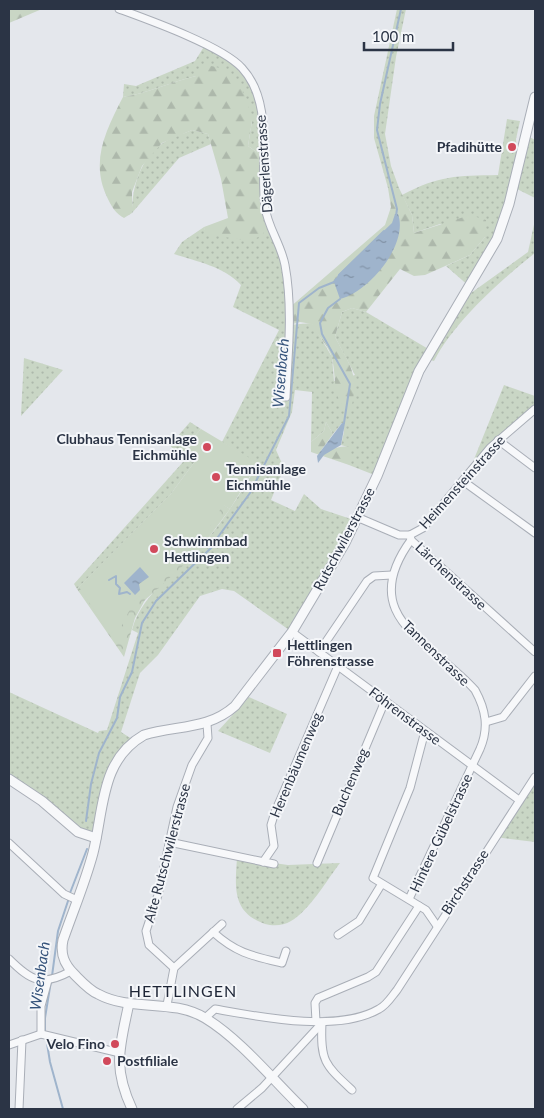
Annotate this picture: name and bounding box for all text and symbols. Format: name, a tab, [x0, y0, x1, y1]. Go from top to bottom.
scale bar	[364, 20, 453, 52]
text: 100 m	[372, 27, 414, 45]
street label: Dägerlenstrasse	[252, 114, 275, 214]
place label: Pfadihütte	[437, 138, 503, 155]
marker: Pfadihütte	[506, 141, 518, 153]
water label: Wisenbach	[268, 338, 292, 408]
place label: Clubhaus Tennisanlage Eichmühle	[56, 430, 198, 463]
street label: Heimensteinstrasse	[415, 431, 508, 532]
marker: Clubhaus Tennisanlage Eichmühle	[201, 441, 213, 453]
place label: Tennisanlage Eichmühle	[226, 460, 307, 493]
marker: Tennisanlage Eichmühle	[210, 471, 222, 483]
street label: Rutschwilerstrasse	[309, 484, 378, 593]
place label: Schwimmbad Hettlingen	[164, 532, 248, 565]
street label: Lärchenstrasse	[412, 538, 490, 613]
marker: Schwimmbad Hettlingen	[148, 543, 160, 555]
street label: Tannenstrasse	[399, 616, 474, 689]
place label: Hettlingen Föhrenstrasse	[287, 636, 375, 669]
marker: Hettlingen Föhrenstrasse	[271, 647, 283, 659]
street label: Föhrenstrasse	[366, 683, 445, 748]
street label: Herenbäumenweg	[266, 710, 325, 820]
street label: Buchenweg	[328, 745, 371, 818]
street label: Hintere Gübelstrasse	[406, 771, 475, 895]
street label: Alte Rutschwilerstrasse	[140, 782, 193, 924]
street label: Birchstrasse	[437, 846, 492, 917]
water label: Wisenbach	[25, 940, 53, 1011]
district label: HETTLINGEN	[129, 981, 237, 1000]
place label: Velo Fino	[46, 1035, 105, 1052]
marker: Velo Fino	[109, 1038, 121, 1050]
place label: Postfiliale	[117, 1052, 179, 1069]
marker: Postfiliale	[101, 1055, 113, 1067]

